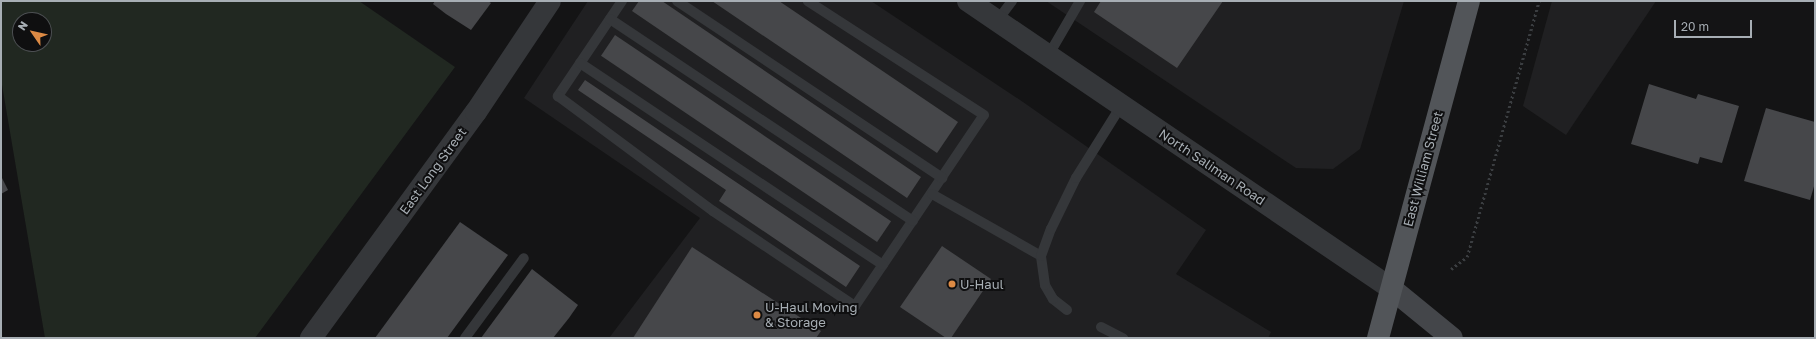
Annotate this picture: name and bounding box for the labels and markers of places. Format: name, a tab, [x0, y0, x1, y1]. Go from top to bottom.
place label: U-Haul	[960, 276, 1004, 292]
marker: U-Haul	[947, 279, 957, 289]
place label: U-Haul Moving & Storage	[765, 300, 857, 331]
marker: U-Haul Moving & Storage	[752, 310, 762, 320]

